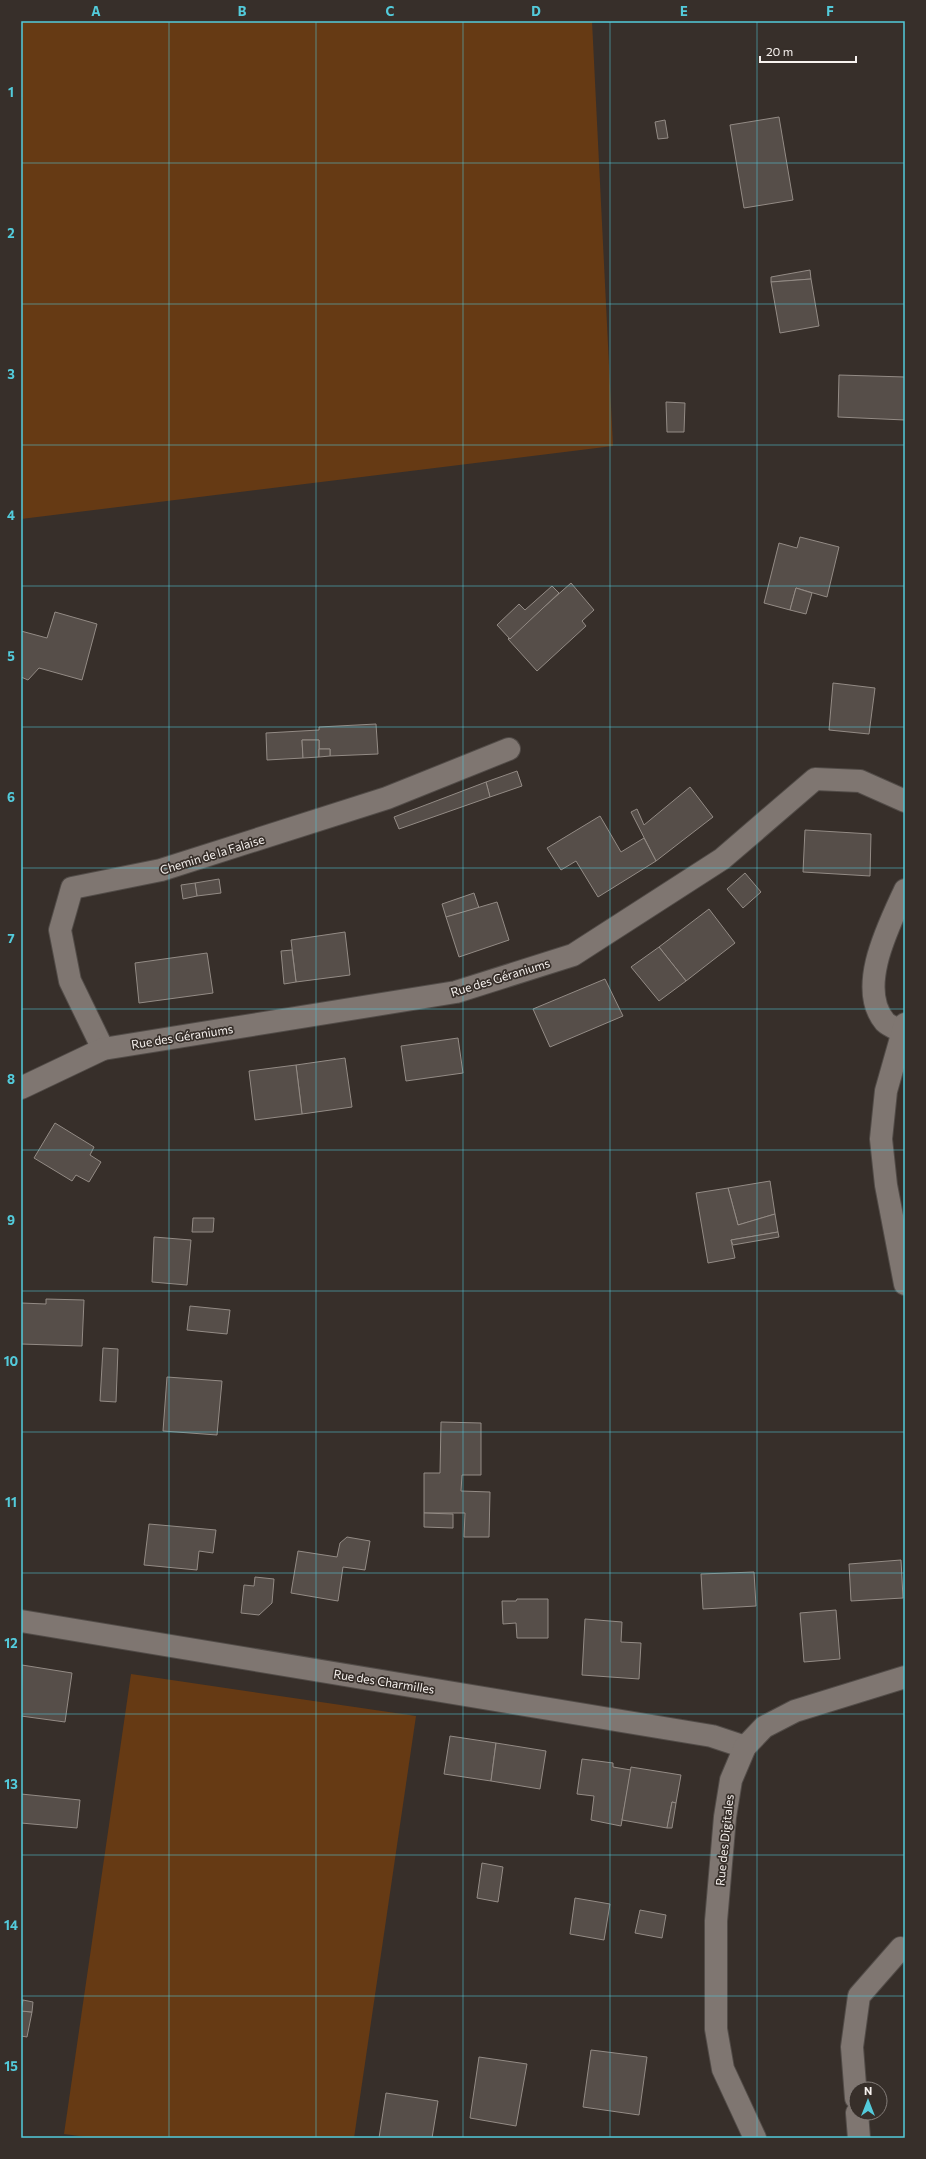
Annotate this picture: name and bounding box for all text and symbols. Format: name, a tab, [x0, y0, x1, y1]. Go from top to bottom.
text: A	[91, 3, 101, 19]
text: B	[238, 3, 247, 19]
text: C	[386, 3, 395, 19]
text: D	[531, 3, 541, 19]
text: E	[680, 3, 688, 19]
text: F	[826, 3, 834, 19]
scale bar	[760, 38, 856, 64]
text: 20 m	[766, 44, 793, 58]
text: 1	[8, 84, 14, 100]
text: 2	[7, 225, 15, 241]
text: 3	[7, 366, 15, 382]
text: 4	[7, 507, 15, 523]
text: 5	[7, 648, 15, 664]
text: 6	[7, 789, 15, 805]
street label: Chemin de la Falaise	[158, 831, 266, 877]
text: 7	[7, 930, 15, 946]
street label: Rue des Géraniums	[449, 955, 551, 999]
street label: Rue des Géraniums	[130, 1021, 234, 1051]
text: 8	[7, 1071, 15, 1087]
text: 9	[7, 1212, 15, 1228]
text: 10	[4, 1353, 19, 1369]
text: 11	[5, 1494, 17, 1510]
text: 12	[4, 1635, 18, 1651]
street label: Rue des Charmilles	[333, 1666, 435, 1696]
text: 13	[4, 1776, 18, 1792]
street label: Rue des Digitales	[712, 1794, 736, 1886]
text: 14	[4, 1917, 18, 1933]
text: 15	[4, 2058, 18, 2074]
north arrow	[848, 2081, 888, 2121]
text: N	[864, 2084, 872, 2097]

